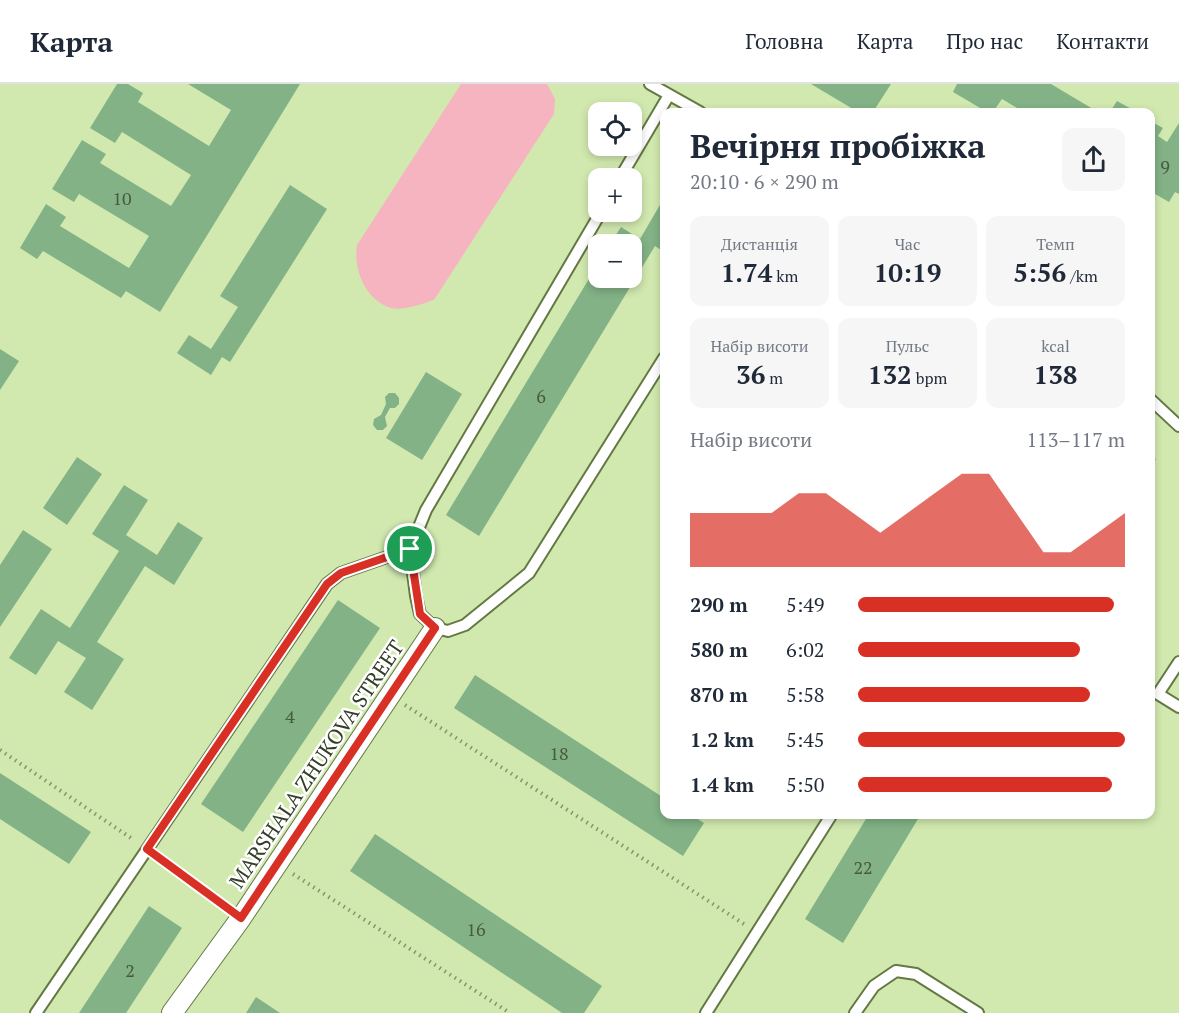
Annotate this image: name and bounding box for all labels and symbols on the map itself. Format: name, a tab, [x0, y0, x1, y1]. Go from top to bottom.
house number: 9	[1160, 154, 1170, 178]
house number: 10	[112, 186, 132, 210]
house number: 6	[536, 384, 546, 408]
pin	[384, 523, 435, 574]
street label: MARSHALA ZHUKOVA STREET	[222, 635, 410, 893]
house number: 4	[285, 704, 295, 728]
house number: 18	[549, 741, 569, 765]
house number: 22	[853, 855, 873, 879]
house number: 16	[466, 917, 486, 941]
house number: 2	[125, 958, 135, 982]

